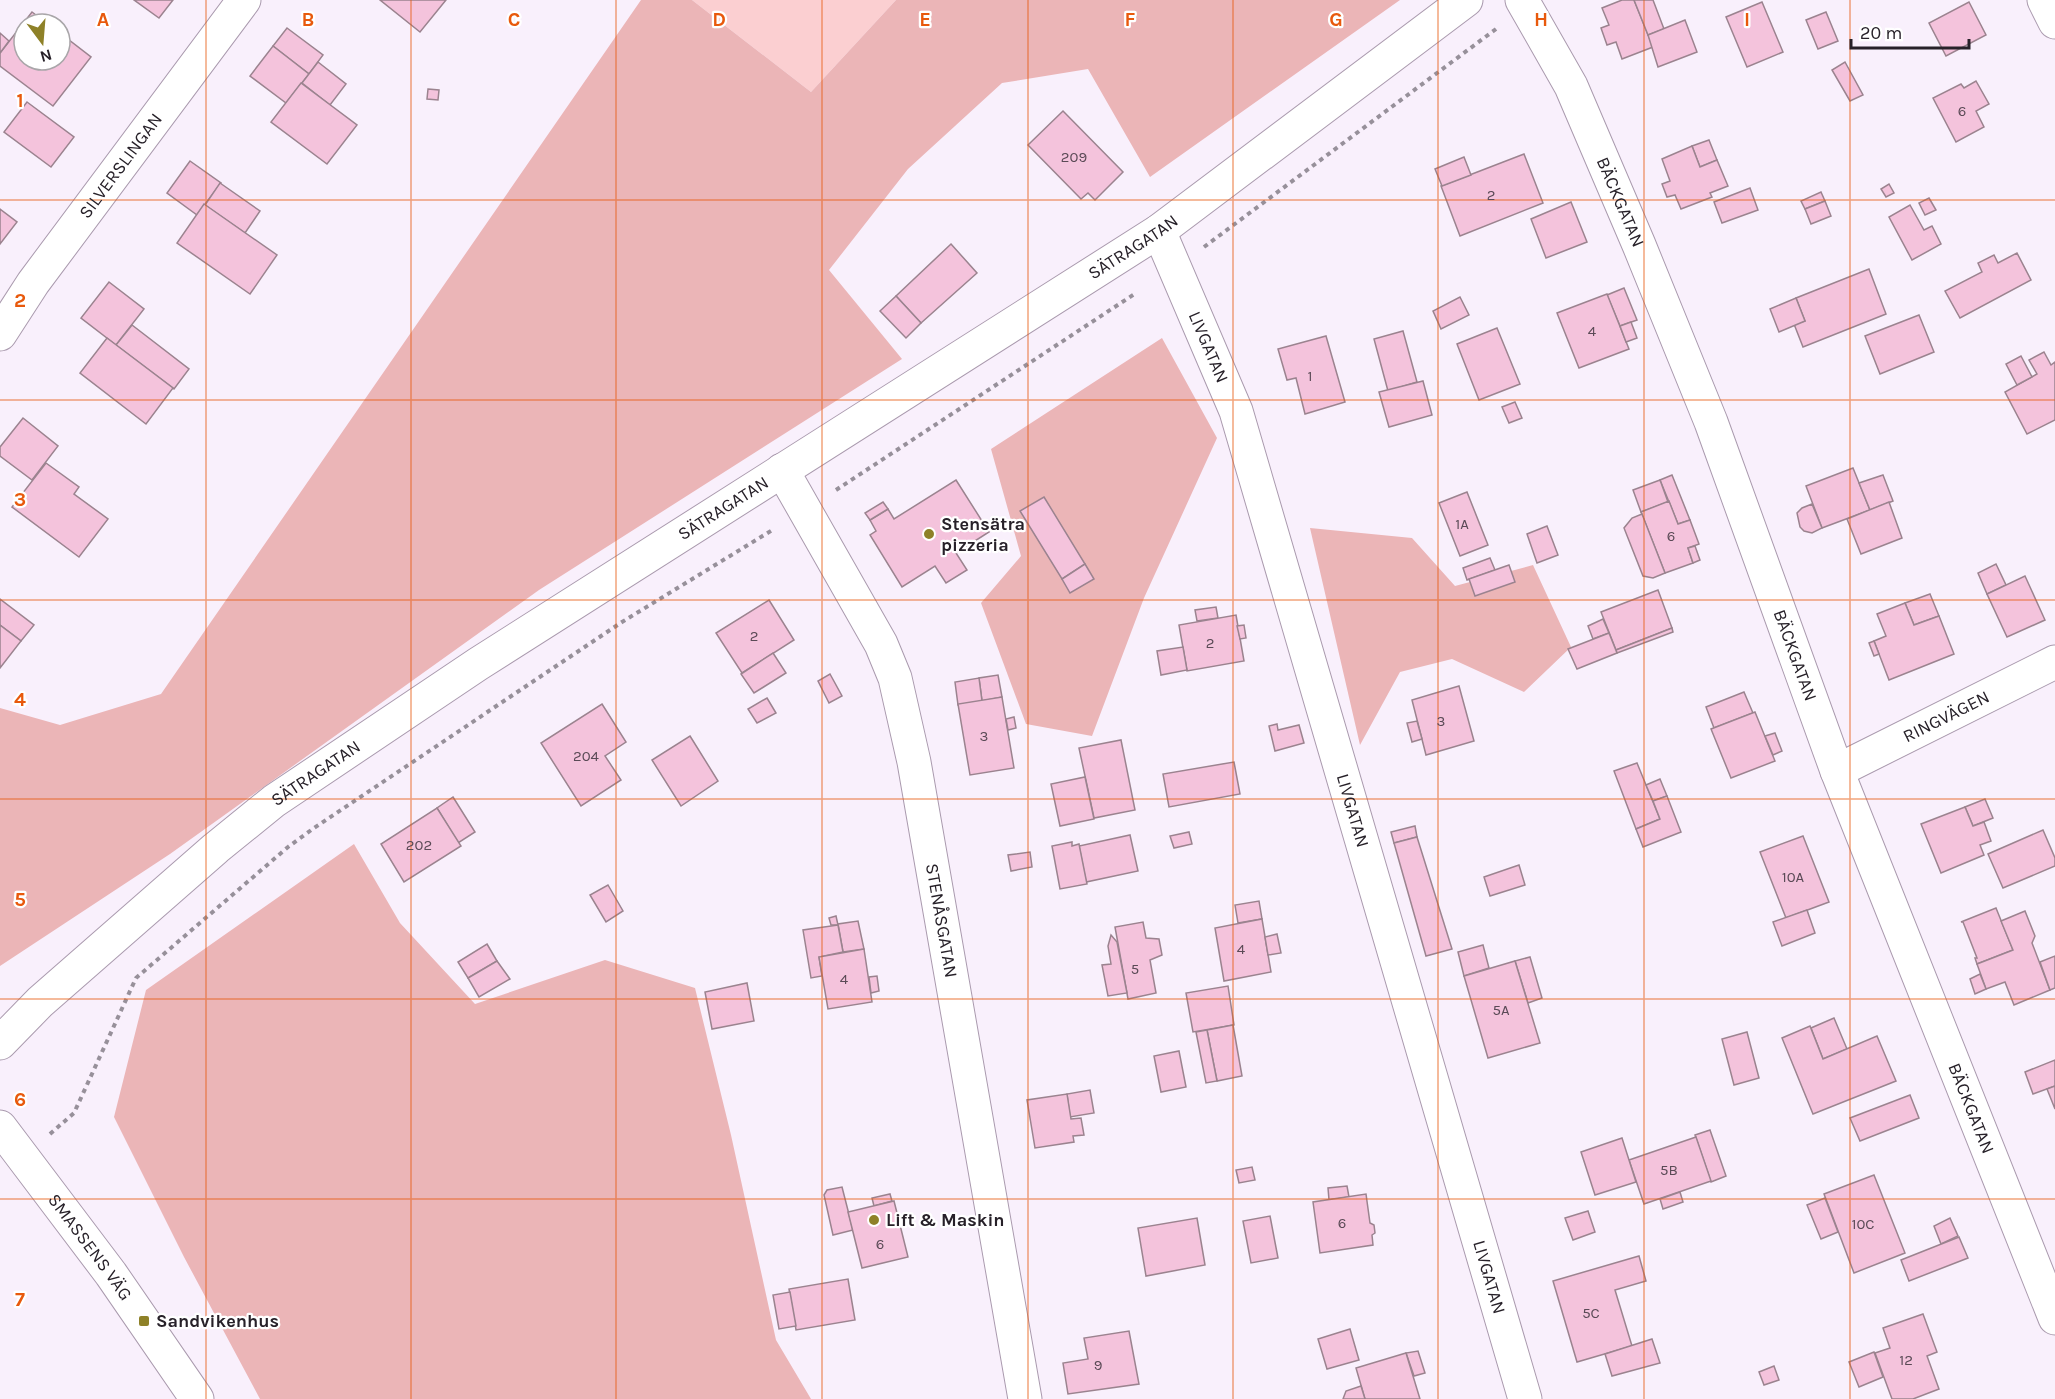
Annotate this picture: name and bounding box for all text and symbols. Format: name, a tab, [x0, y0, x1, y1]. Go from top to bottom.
text: A	[97, 8, 110, 31]
text: B	[302, 8, 314, 31]
text: C	[508, 8, 520, 31]
text: D	[712, 8, 726, 31]
text: E	[919, 8, 931, 31]
text: F	[1125, 8, 1136, 31]
text: G	[1329, 8, 1343, 31]
text: H	[1534, 8, 1548, 31]
text: I	[1744, 8, 1750, 31]
north arrow	[12, 12, 72, 72]
scale bar	[1851, 12, 1970, 50]
text: 20 m	[1860, 22, 1902, 44]
text: N	[38, 45, 54, 67]
text: 1	[16, 89, 24, 112]
house number: 6	[1958, 102, 1966, 120]
street label: SILVERSLINGAN	[74, 109, 167, 223]
house number: 209	[1061, 148, 1087, 166]
street label: BÄCKGATAN	[1592, 154, 1649, 250]
house number: 2	[1487, 186, 1495, 204]
street label: SÄTRAGATAN	[1084, 210, 1182, 284]
text: 2	[14, 289, 26, 312]
street label: LIVGATAN	[1184, 308, 1234, 386]
house number: 4	[1588, 322, 1597, 340]
house number: 1	[1308, 367, 1312, 385]
street label: SÄTRAGATAN	[674, 471, 772, 545]
text: 3	[14, 488, 26, 511]
place label: Stensätra pizzeria	[941, 513, 1025, 556]
house number: 1A	[1455, 515, 1469, 533]
marker: Stensätra pizzeria	[922, 527, 936, 541]
house number: 6	[1667, 527, 1675, 545]
street label: BÄCKGATAN	[1769, 607, 1822, 704]
house number: 2	[750, 627, 758, 645]
house number: 2	[1206, 634, 1214, 652]
street label: RINGVÄGEN	[1899, 686, 1993, 747]
text: 4	[14, 688, 26, 711]
house number: 3	[1437, 712, 1445, 730]
house number: 3	[980, 727, 988, 745]
street label: SÄTRAGATAN	[267, 735, 365, 811]
house number: 204	[573, 747, 600, 765]
street label: LIVGATAN	[1332, 771, 1374, 850]
house number: 202	[406, 836, 432, 854]
street label: STENÅSGATAN	[921, 862, 962, 979]
house number: 10A	[1782, 868, 1805, 886]
text: 5	[14, 888, 26, 911]
house number: 4	[1237, 940, 1246, 958]
house number: 5	[1131, 960, 1139, 978]
house number: 4	[840, 970, 849, 988]
house number: 5A	[1492, 1001, 1510, 1019]
street label: BÄCKGATAN	[1943, 1060, 1999, 1157]
text: 6	[14, 1088, 26, 1111]
house number: 5B	[1660, 1161, 1678, 1179]
street label: SMASSENS VÄG	[43, 1189, 137, 1305]
place label: Lift & Maskin	[886, 1209, 1005, 1231]
marker: Lift & Maskin	[867, 1213, 881, 1227]
house number: 6	[1338, 1214, 1346, 1232]
house number: 10C	[1851, 1215, 1875, 1233]
house number: 6	[876, 1235, 884, 1253]
street label: LIVGATAN	[1468, 1237, 1510, 1316]
text: 7	[15, 1288, 25, 1311]
house number: 5C	[1582, 1304, 1600, 1322]
place label: Sandvikenhus	[156, 1310, 279, 1332]
marker: Sandvikenhus	[137, 1314, 151, 1328]
house number: 12	[1899, 1351, 1913, 1369]
house number: 9	[1094, 1356, 1102, 1374]

